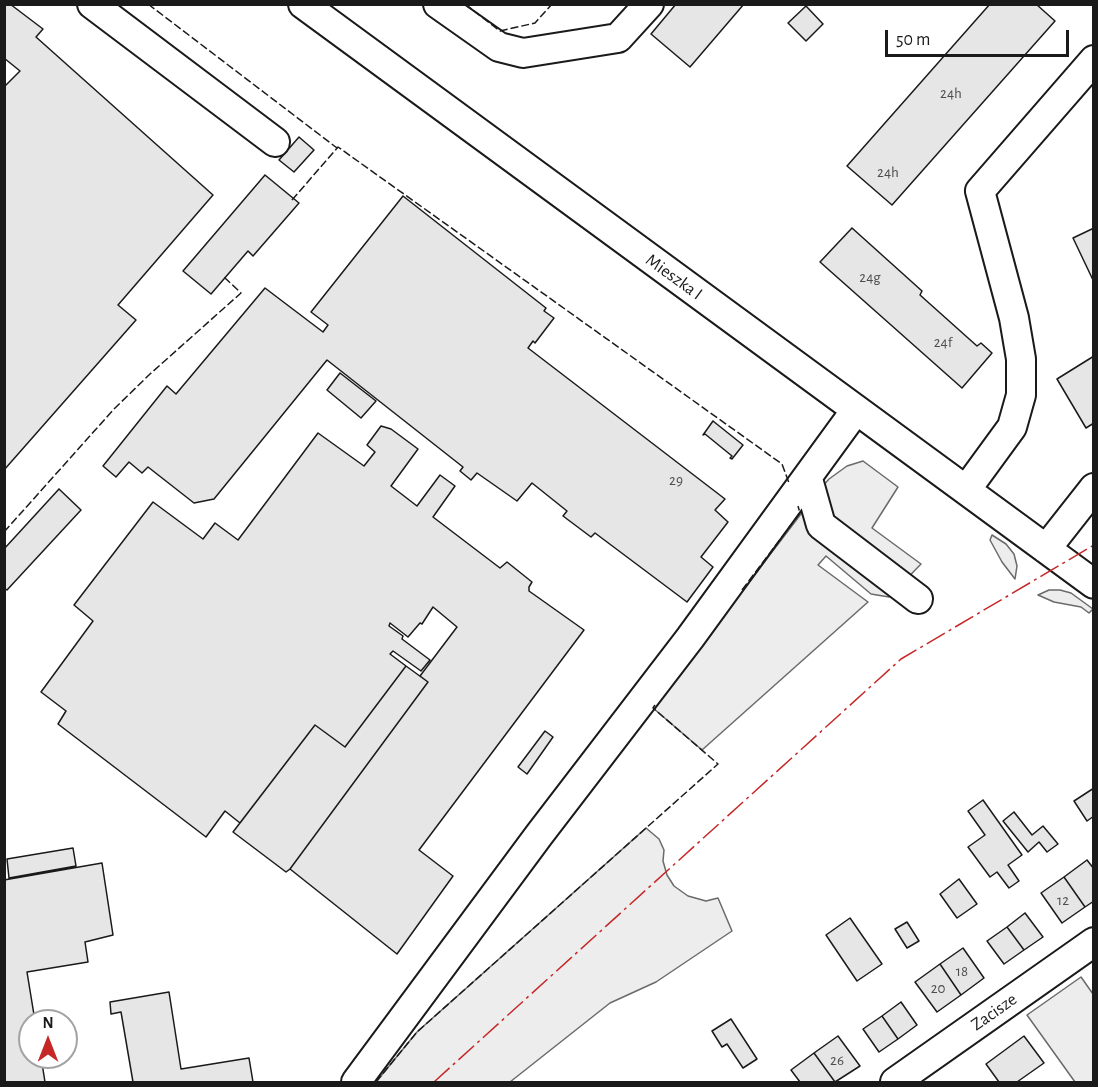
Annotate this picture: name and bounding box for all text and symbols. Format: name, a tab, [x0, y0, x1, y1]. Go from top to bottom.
scale bar	[888, 18, 1072, 56]
text: 50 m	[896, 31, 930, 49]
house number: 24h	[940, 84, 962, 102]
house number: 24h	[877, 163, 899, 181]
street label: Mieszka I	[641, 249, 707, 305]
house number: 24g	[859, 268, 881, 286]
house number: 24f	[934, 333, 952, 351]
house number: 29	[669, 471, 683, 489]
house number: 12	[1057, 891, 1069, 909]
house number: 18	[956, 962, 968, 980]
house number: 20	[931, 979, 945, 997]
street label: Zacisze	[967, 988, 1021, 1036]
north arrow	[18, 1009, 78, 1069]
text: N	[42, 1015, 54, 1031]
house number: 26	[830, 1051, 844, 1069]

